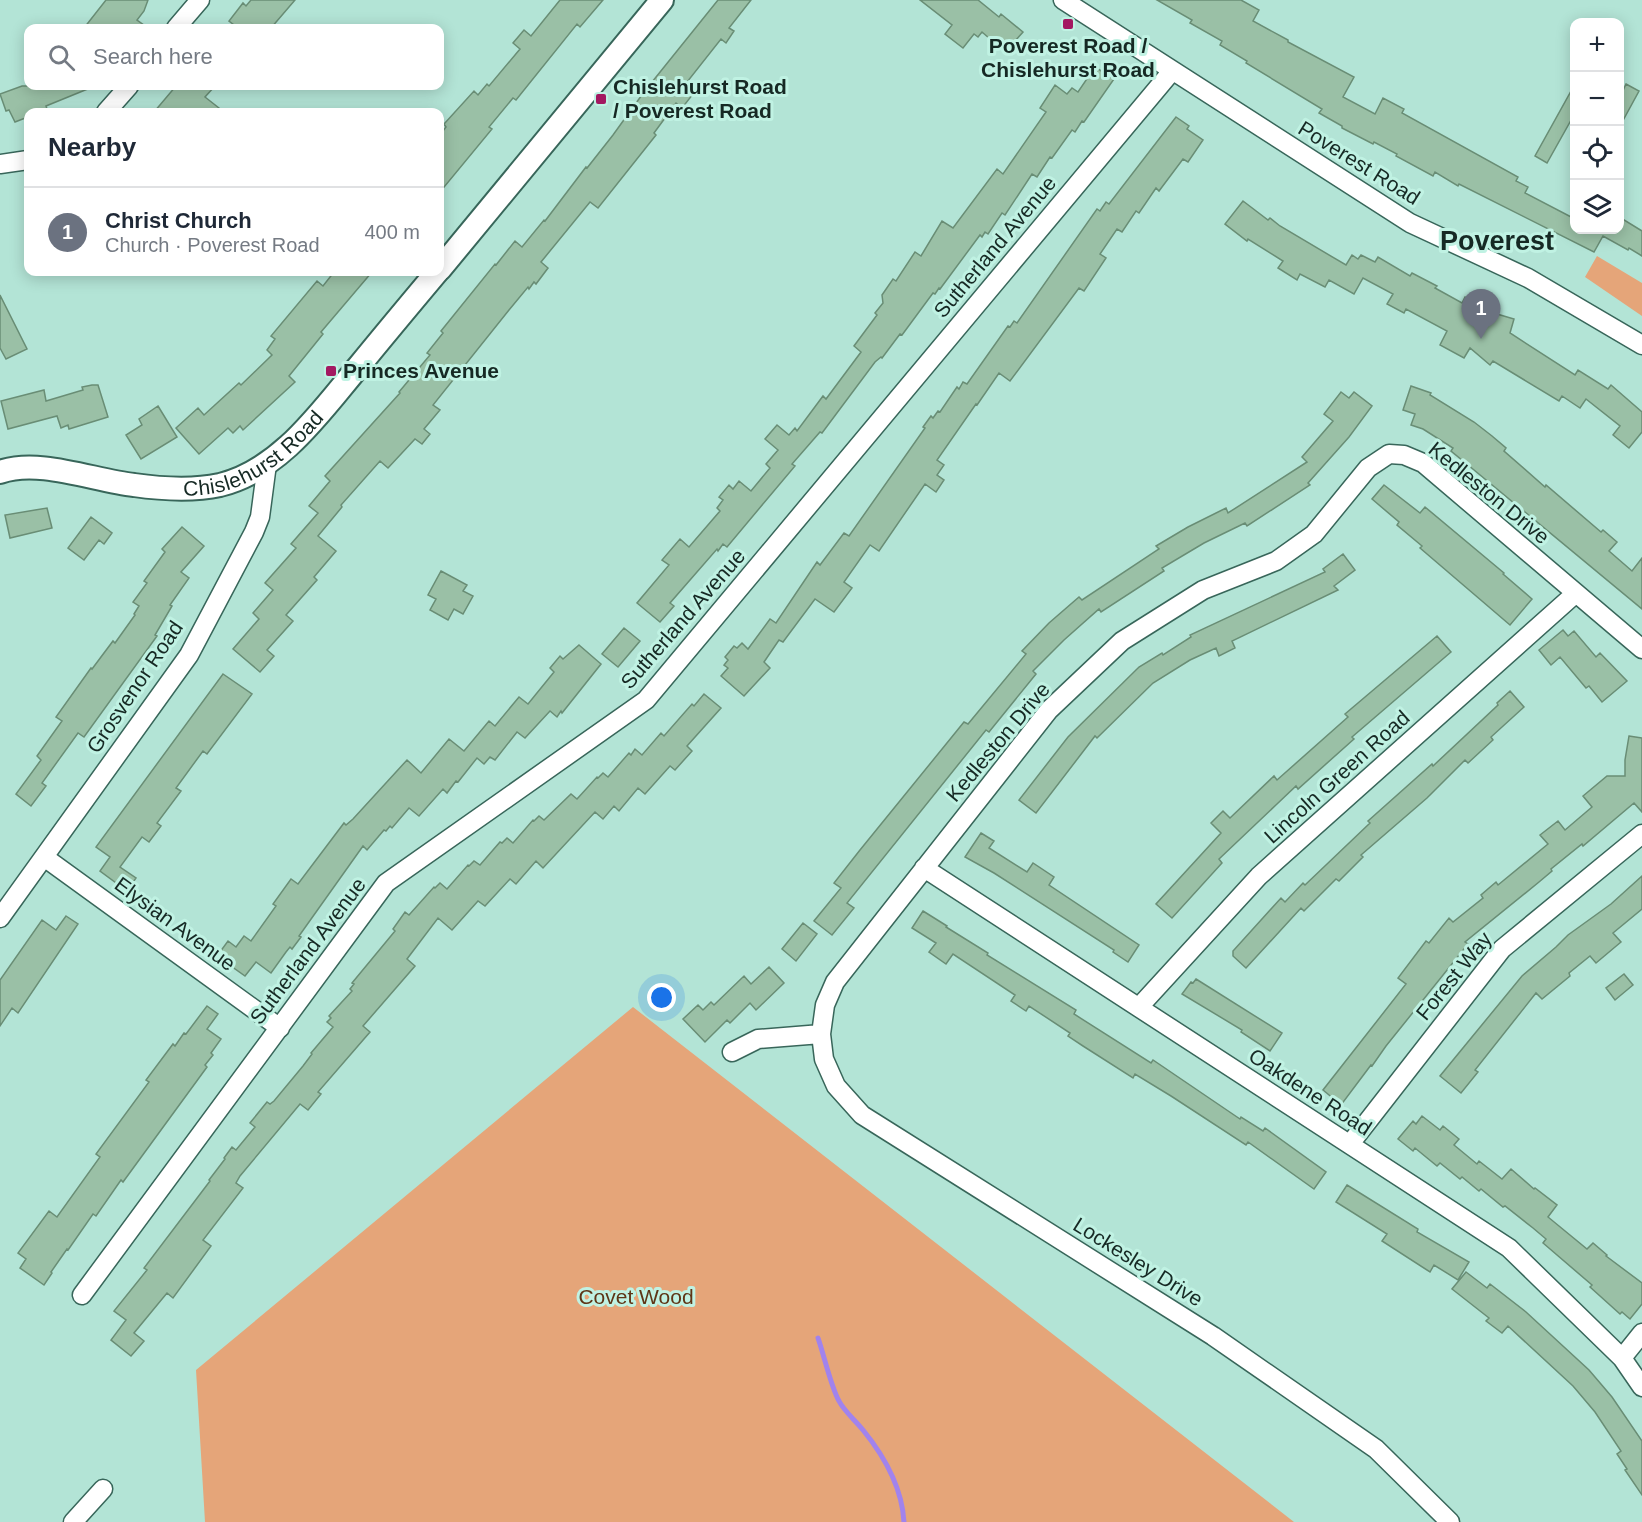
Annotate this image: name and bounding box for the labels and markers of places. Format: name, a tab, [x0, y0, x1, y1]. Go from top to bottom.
marker: Poverest Road / Chislehurst Road	[1061, 17, 1075, 31]
place label: Poverest Road / Chislehurst Road	[981, 34, 1155, 81]
place label: Chislehurst Road / Poverest Road	[613, 75, 787, 122]
marker: Chislehurst Road / Poverest Road	[594, 92, 608, 106]
pin: 1	[1462, 290, 1500, 339]
place label: Princes Avenue	[343, 359, 499, 382]
marker: Princes Avenue	[324, 364, 338, 378]

